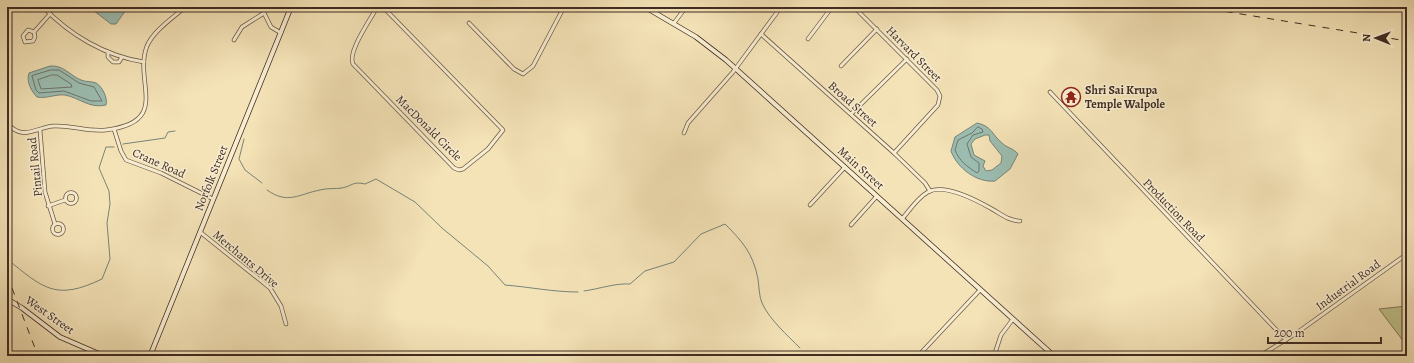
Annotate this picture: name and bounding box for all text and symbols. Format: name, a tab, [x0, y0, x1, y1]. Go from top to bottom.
north arrow	[1356, 18, 1396, 58]
street label: Harvard Street	[883, 23, 945, 85]
text: N	[1359, 34, 1374, 42]
street label: Broad Street	[825, 78, 881, 131]
place label: Shri Sai Krupa Temple Walpole	[1085, 82, 1166, 112]
temple icon: Shri Sai Krupa Temple Walpole	[1060, 86, 1082, 108]
street label: MacDonald Circle	[393, 92, 465, 164]
street label: Pintail Road	[24, 136, 46, 198]
street label: Norfolk Street	[191, 143, 231, 213]
street label: Main Street	[834, 143, 888, 193]
street label: Crane Road	[130, 144, 189, 182]
street label: Production Road	[1140, 175, 1209, 246]
street label: Merchants Drive	[210, 227, 282, 291]
street label: Industrial Road	[1312, 256, 1384, 314]
street label: West Street	[22, 292, 78, 338]
scale bar	[1268, 319, 1381, 345]
text: 200 m	[1274, 325, 1305, 341]

